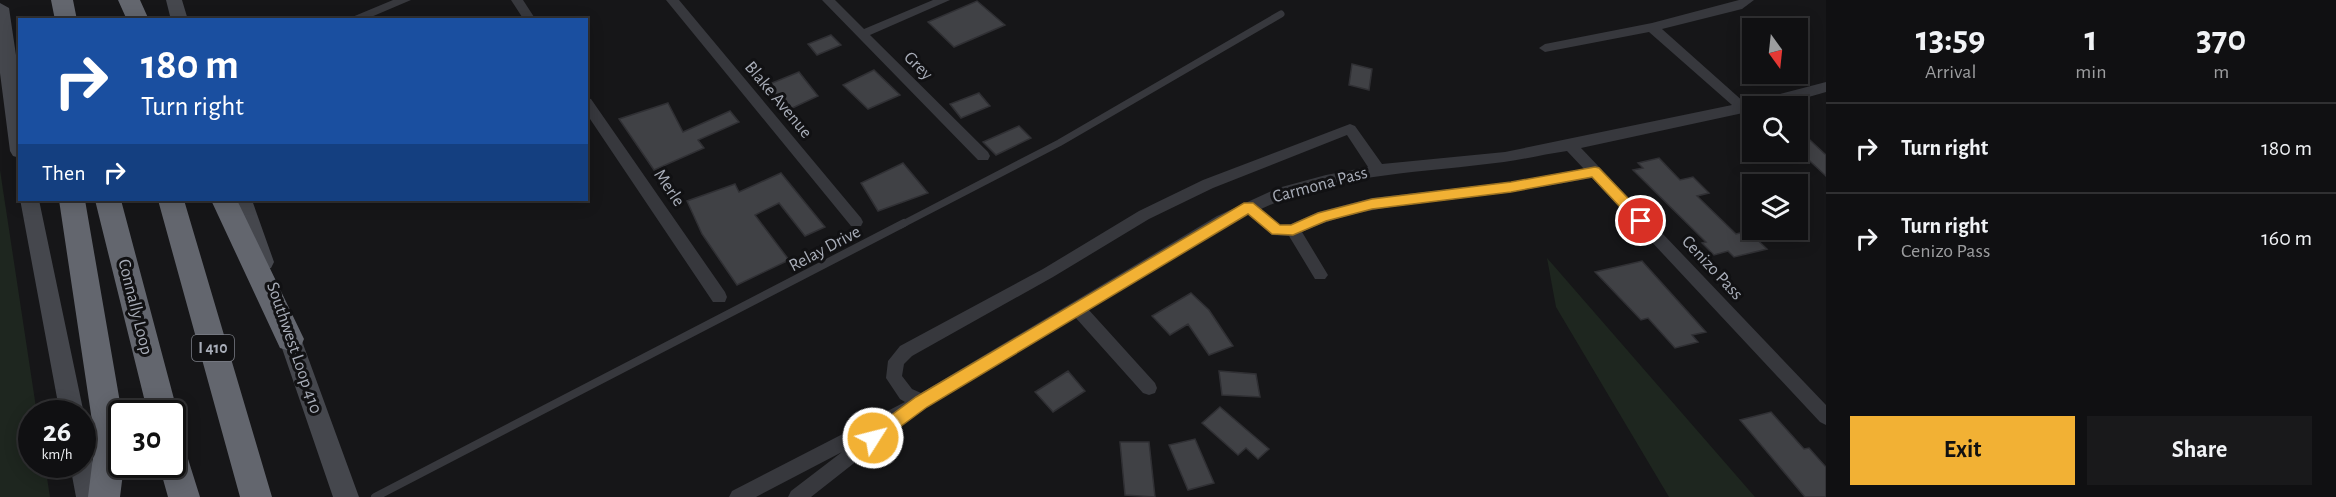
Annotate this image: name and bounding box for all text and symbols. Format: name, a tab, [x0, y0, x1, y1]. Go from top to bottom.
north arrow	[1742, 18, 1808, 84]
map controls	[1742, 18, 1808, 240]
text: 13:59	[1916, 21, 1986, 57]
text: 1	[2084, 21, 2097, 57]
text: 370	[2196, 21, 2246, 57]
icon: right	[42, 42, 120, 120]
text: 180 m	[141, 44, 239, 86]
street label: Grey	[900, 48, 936, 84]
street label: Blake Avenue	[741, 58, 815, 142]
text: Arrival	[1925, 62, 1976, 82]
text: min	[2075, 62, 2107, 82]
text: m	[2213, 62, 2229, 82]
text: Turn right	[141, 93, 244, 120]
button: search	[1742, 96, 1808, 162]
icon: right	[1850, 132, 1883, 165]
text: Turn right	[1901, 137, 1988, 159]
text: 180 m	[2261, 137, 2312, 159]
icon: right	[98, 156, 131, 189]
text: Then	[42, 162, 86, 184]
street label: Carmona Pass	[1271, 164, 1369, 206]
street label: Merle	[650, 166, 688, 210]
button: layers	[1742, 174, 1808, 240]
pin	[1615, 195, 1666, 246]
icon: arrive	[1624, 204, 1657, 237]
text: Turn right	[1901, 215, 1988, 237]
icon: right	[1850, 222, 1883, 255]
street label: Relay Drive	[786, 223, 864, 275]
text: 160 m	[2261, 227, 2312, 249]
street label: Cenizo Pass	[1678, 232, 1746, 304]
text: Cenizo Pass	[1901, 241, 1990, 261]
street label: Connally Loop	[114, 257, 156, 357]
street label: Southwest Loop 410	[263, 280, 325, 416]
road number: I 410	[192, 335, 234, 361]
speed limit sign: 30	[108, 400, 186, 478]
position arrow	[841, 406, 905, 470]
button: Exit	[1850, 416, 2075, 485]
button: Share	[2087, 416, 2312, 485]
text: 26	[43, 417, 71, 447]
text: km/h	[42, 447, 72, 462]

